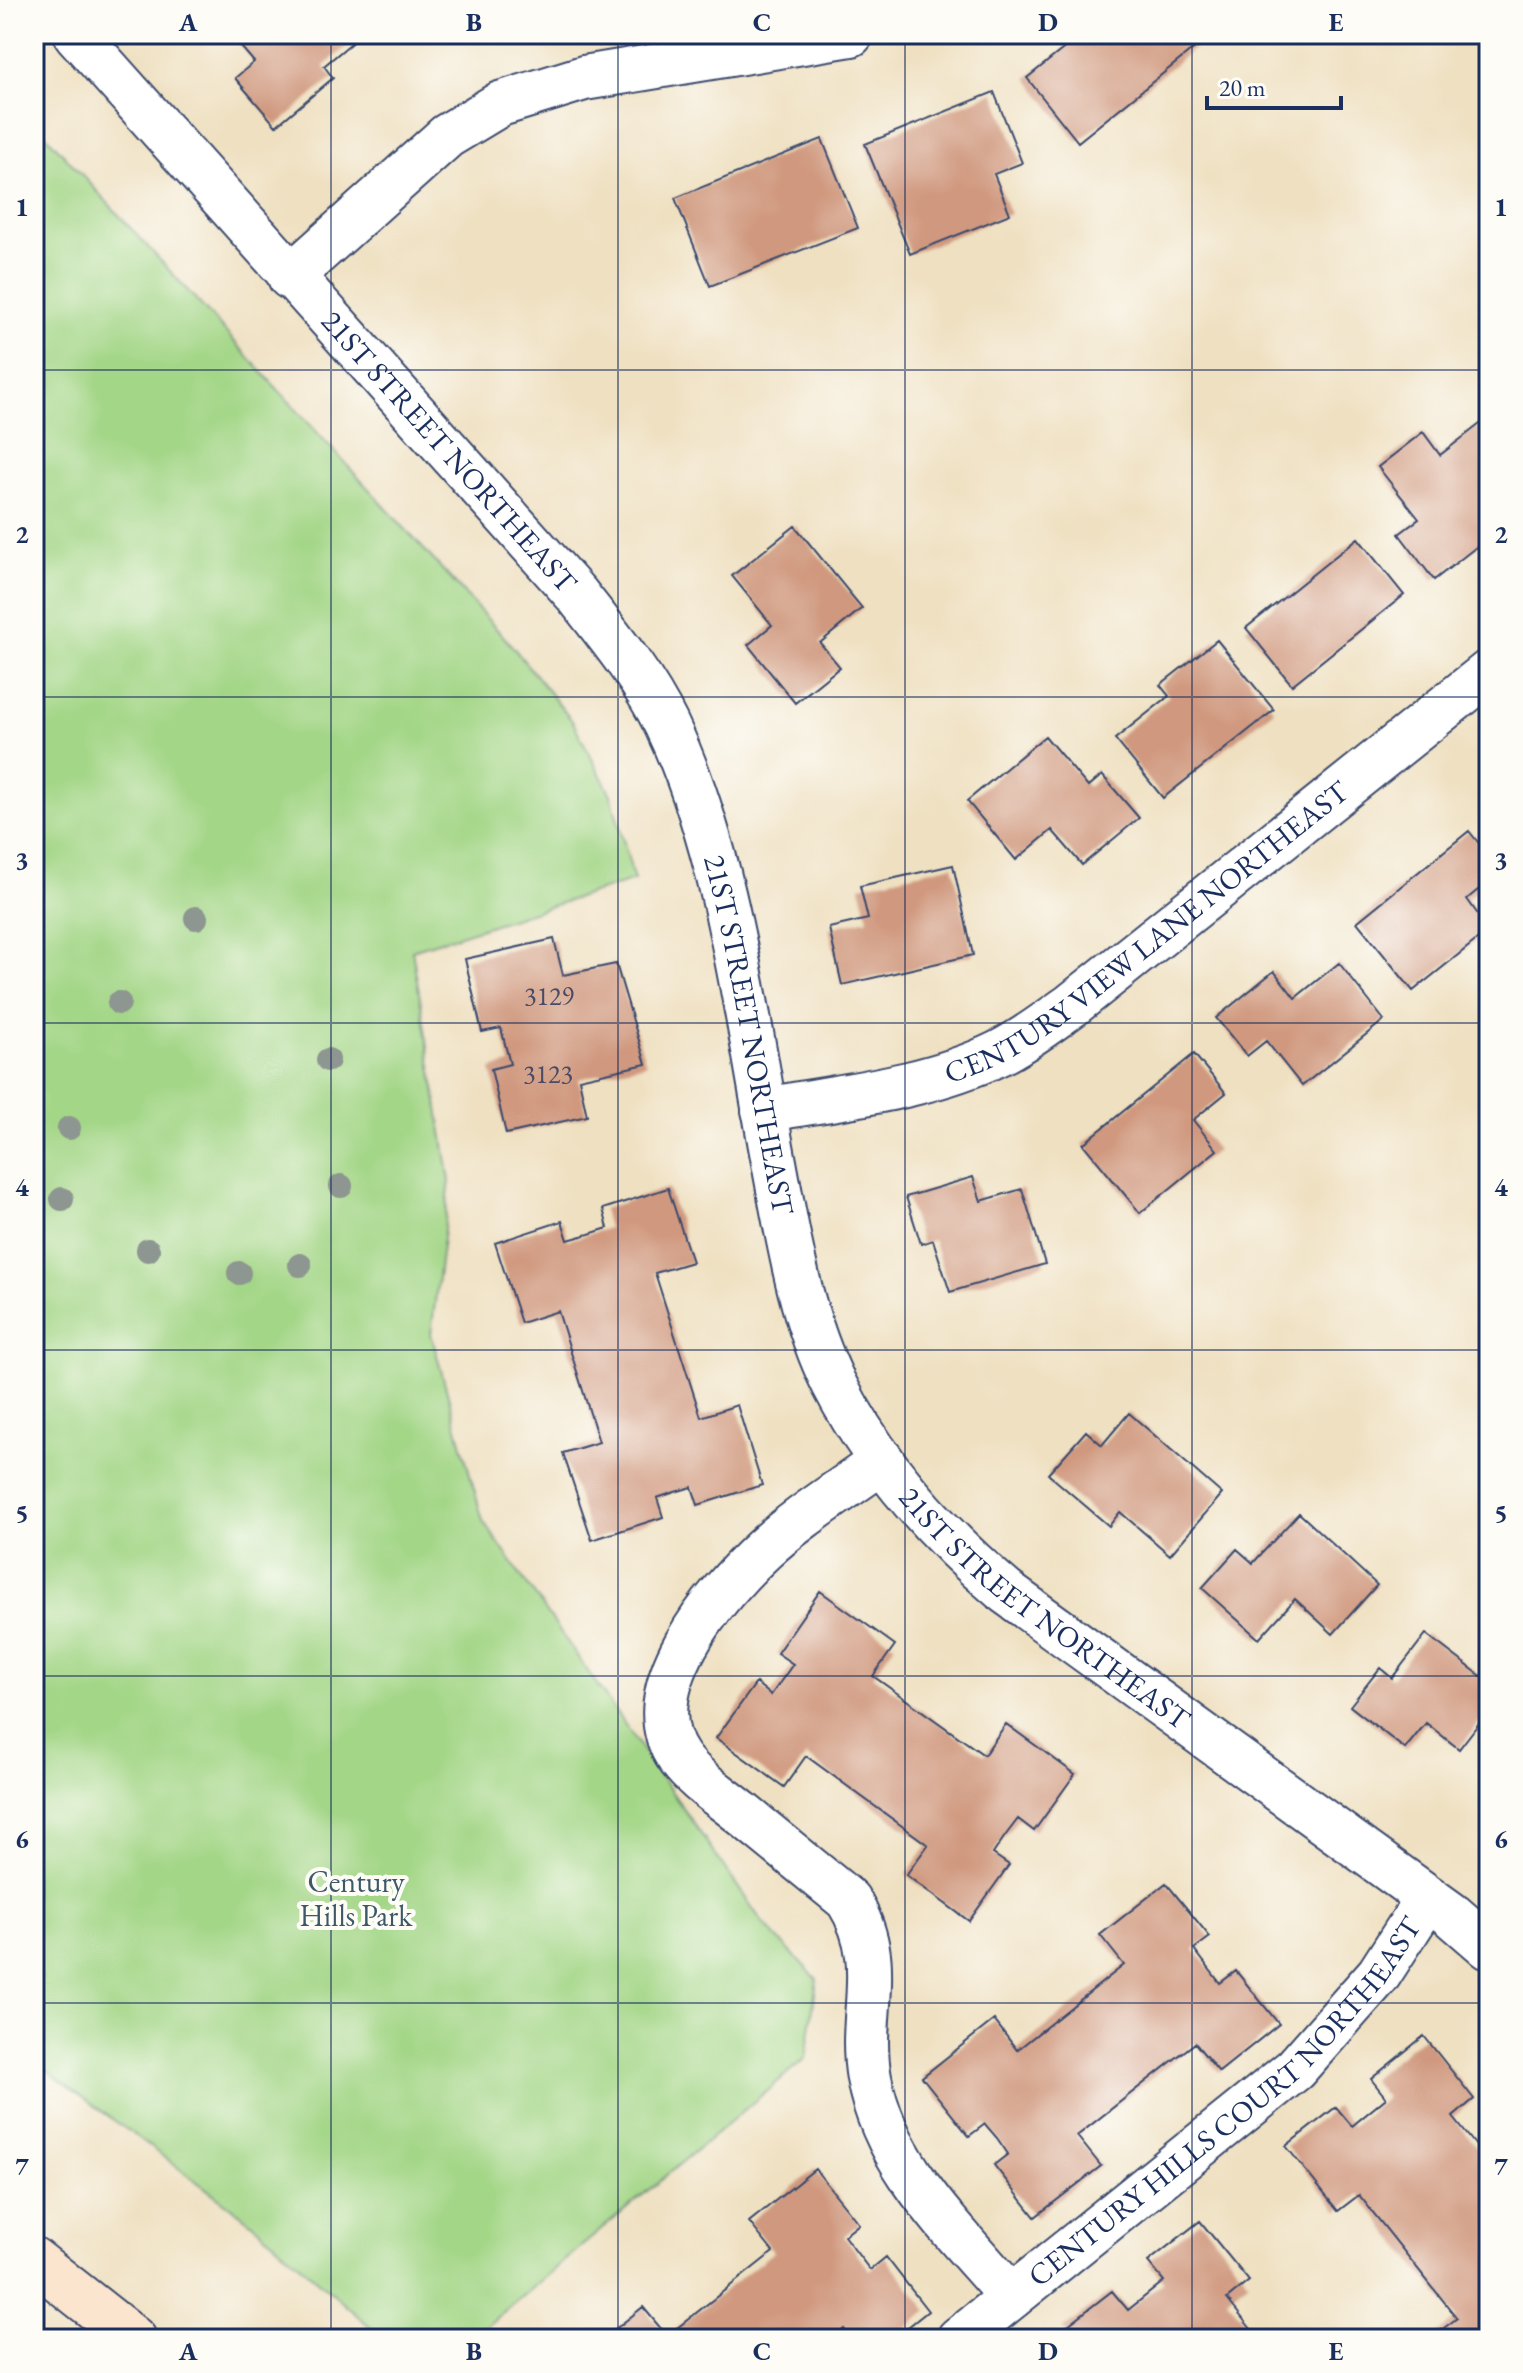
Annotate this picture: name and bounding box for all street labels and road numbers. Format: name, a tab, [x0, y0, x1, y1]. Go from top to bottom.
street label: 21ST STREET NORTHEAST	[313, 302, 586, 601]
street label: CENTURY VIEW LANE NORTHEAST	[939, 771, 1357, 1092]
street label: 21ST STREET NORTHEAST	[695, 850, 804, 1219]
street label: 21ST STREET NORTHEAST	[891, 1478, 1199, 1739]
street label: CENTURY HILLS COURT NORTHEAST	[1020, 1908, 1430, 2295]

